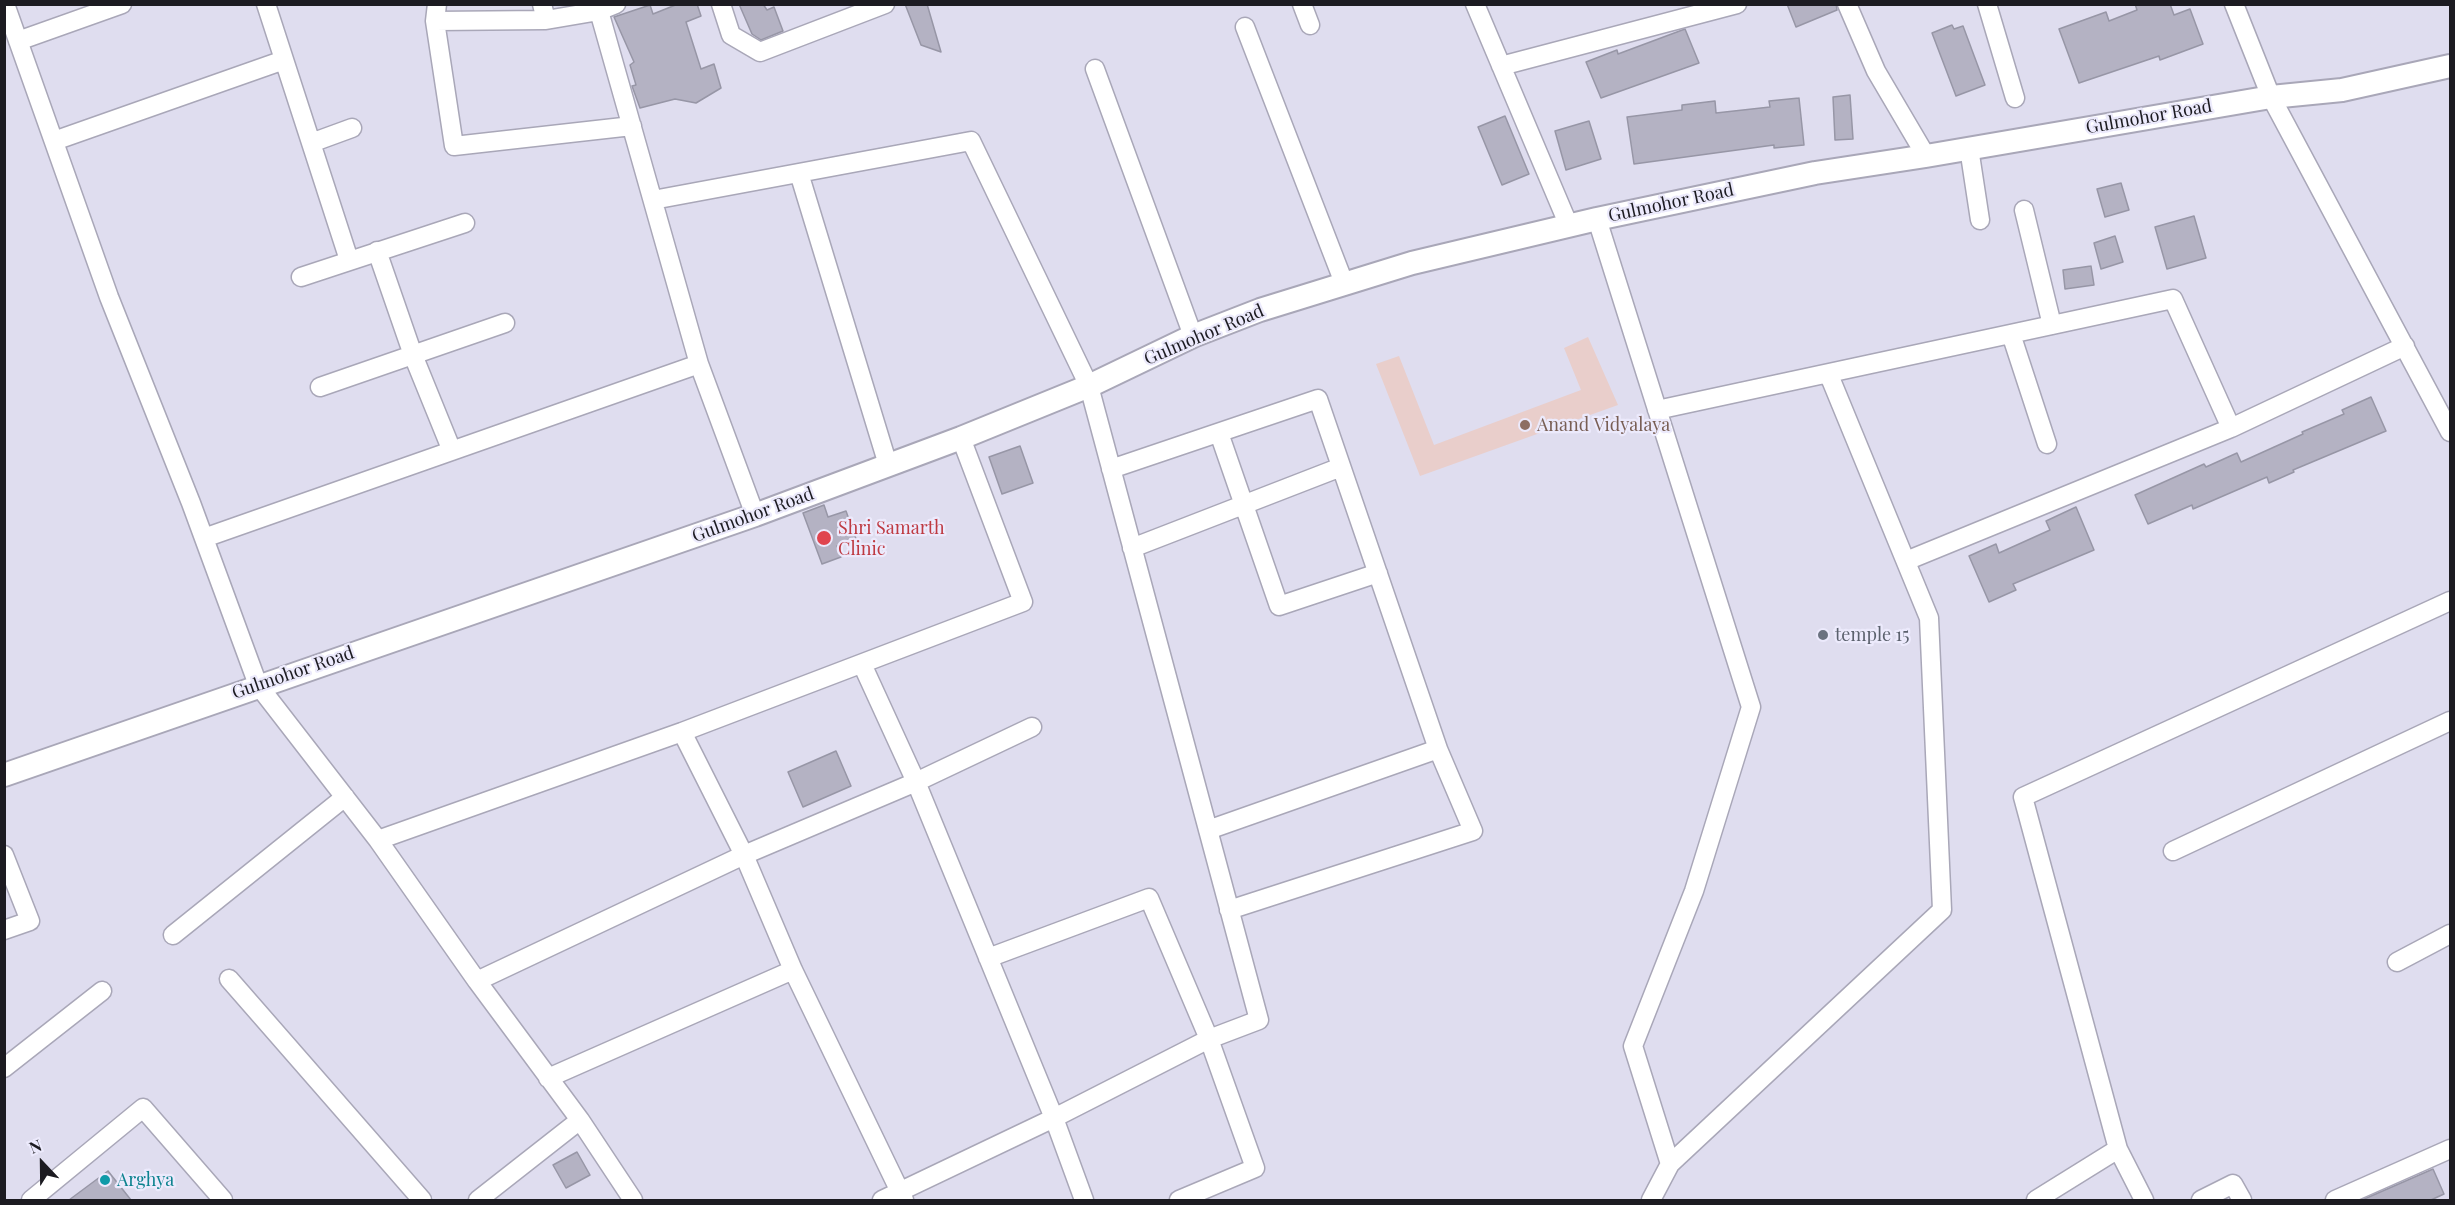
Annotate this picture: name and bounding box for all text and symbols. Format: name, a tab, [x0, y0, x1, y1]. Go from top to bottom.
street label: Gulmohor Road	[2084, 95, 2214, 139]
street label: Gulmohor Road	[1606, 179, 1736, 227]
street label: Gulmohor Road	[1141, 300, 1267, 370]
place label: Anand Vidyalaya	[1537, 414, 1670, 436]
marker: Anand Vidyalaya	[1518, 418, 1532, 432]
street label: Gulmohor Road	[689, 483, 817, 547]
place label: Shri Samarth Clinic	[838, 517, 945, 560]
marker: Shri Samarth Clinic	[815, 529, 833, 547]
place label: temple 15	[1835, 624, 1909, 646]
marker: temple 15	[1816, 628, 1830, 642]
street label: Gulmohor Road	[229, 642, 357, 704]
north arrow	[12, 1133, 72, 1193]
text: N	[26, 1134, 44, 1158]
place label: Arghya	[117, 1169, 174, 1191]
marker: Arghya	[98, 1173, 112, 1187]

